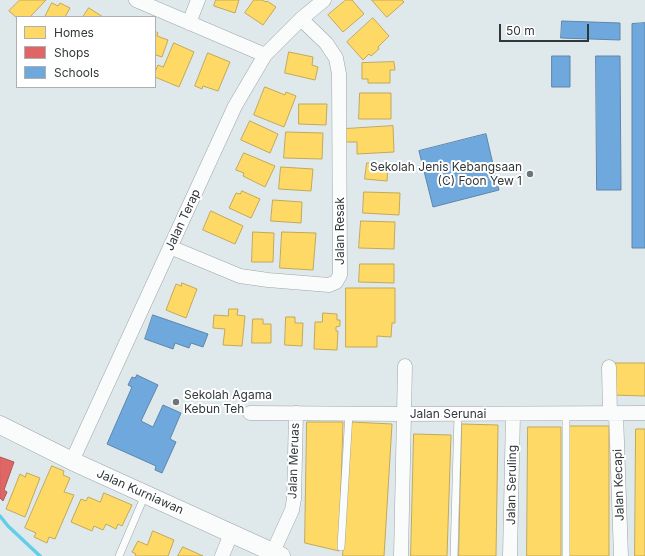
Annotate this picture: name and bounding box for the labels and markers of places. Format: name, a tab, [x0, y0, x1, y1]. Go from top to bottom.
place label: Sekolah Jenis Kebangsaan (C) Foon Yew 1	[370, 160, 522, 188]
marker: Sekolah Jenis Kebangsaan (C) Foon Yew 1	[525, 169, 535, 179]
place label: Sekolah Agama Kebun Teh	[184, 388, 272, 416]
marker: Sekolah Agama Kebun Teh	[171, 397, 181, 407]

